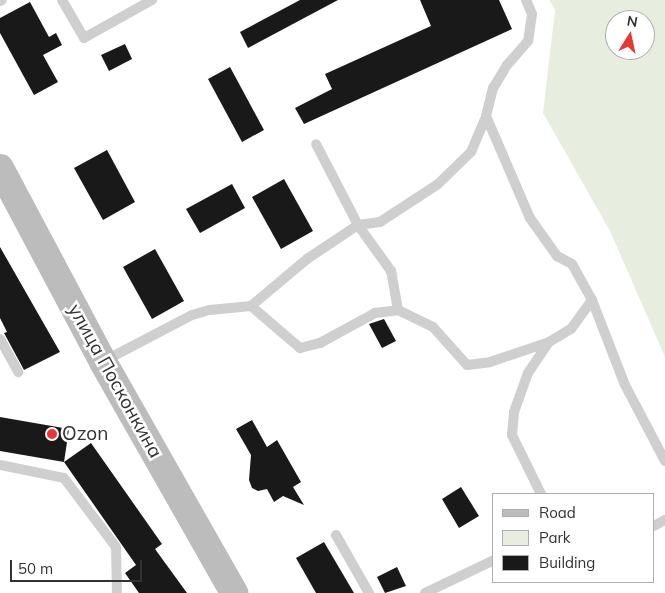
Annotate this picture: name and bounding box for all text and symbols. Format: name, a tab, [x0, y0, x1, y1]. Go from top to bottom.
north arrow	[605, 10, 655, 60]
text: N	[626, 11, 639, 31]
street label: улица Посконкина	[63, 300, 167, 462]
place label: Ozon	[62, 423, 108, 445]
marker: Ozon	[46, 428, 58, 440]
legend	[492, 493, 655, 583]
text: Road	[539, 503, 576, 522]
text: Park	[539, 528, 571, 547]
scale bar	[12, 550, 145, 582]
text: Building	[539, 553, 595, 572]
text: 50 m	[18, 559, 53, 578]

